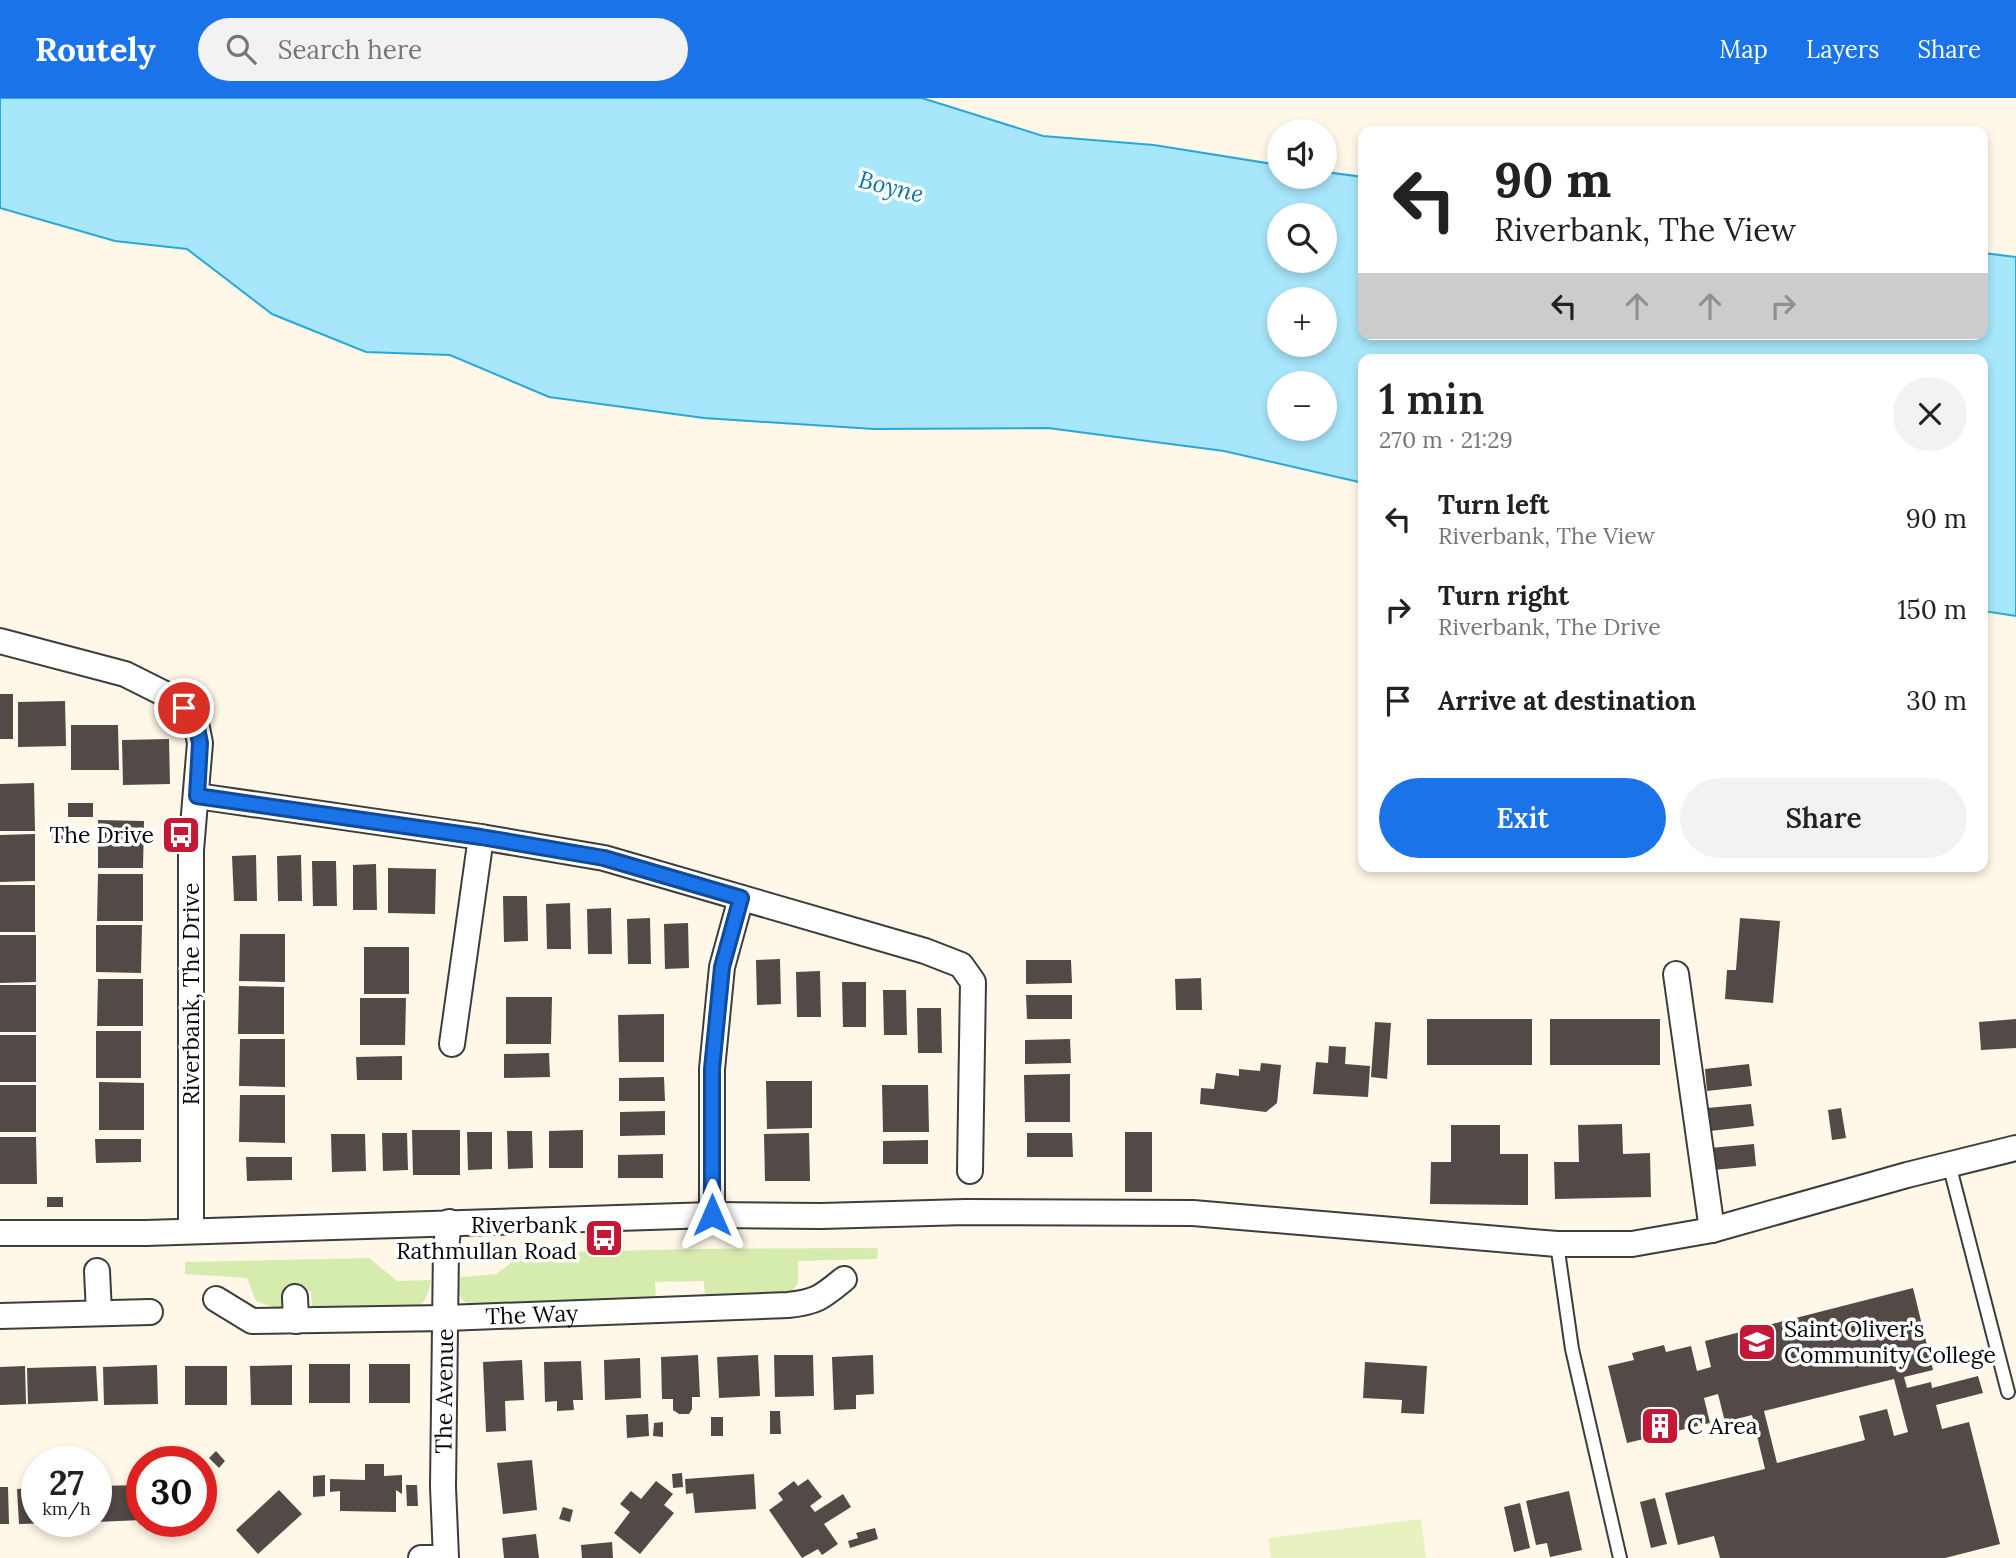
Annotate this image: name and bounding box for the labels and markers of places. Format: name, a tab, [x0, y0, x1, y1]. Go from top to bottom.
pin	[154, 678, 214, 738]
bus stop icon: The Drive	[160, 814, 202, 856]
place label: The Drive	[49, 820, 154, 849]
place label: Riverbank Rathmullan Road	[396, 1210, 578, 1265]
bus stop icon: Riverbank Rathmullan Road	[583, 1217, 625, 1259]
place label: Saint Oliver's Community College	[1784, 1314, 1996, 1369]
school or university icon: Saint Oliver's Community College	[1736, 1321, 1778, 1363]
building icon: C Area	[1639, 1405, 1681, 1447]
place label: C Area	[1687, 1411, 1758, 1440]

